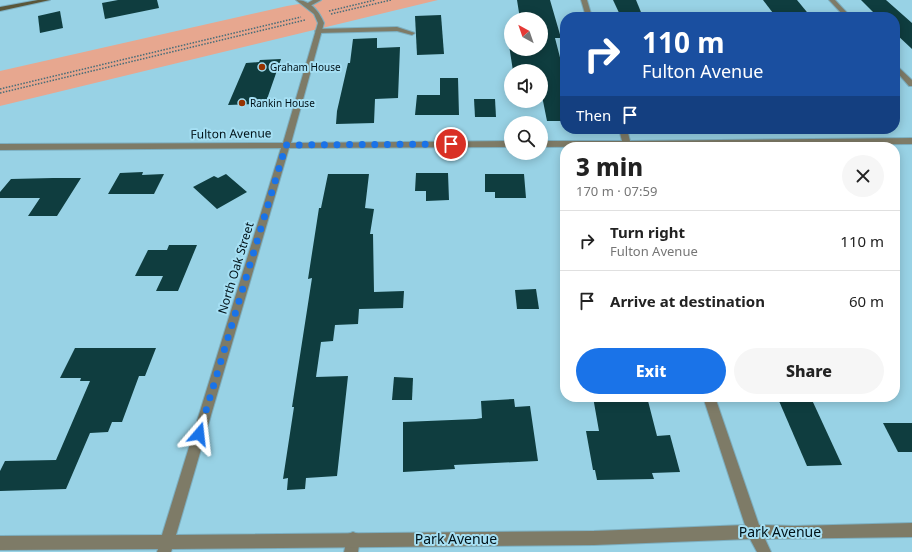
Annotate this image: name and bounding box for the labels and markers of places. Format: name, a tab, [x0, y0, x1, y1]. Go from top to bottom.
place label: Graham House	[270, 60, 341, 74]
marker: Graham House	[257, 62, 267, 72]
place label: Rankin House	[250, 96, 315, 110]
marker: Rankin House	[237, 98, 247, 108]
pin	[434, 127, 468, 161]

